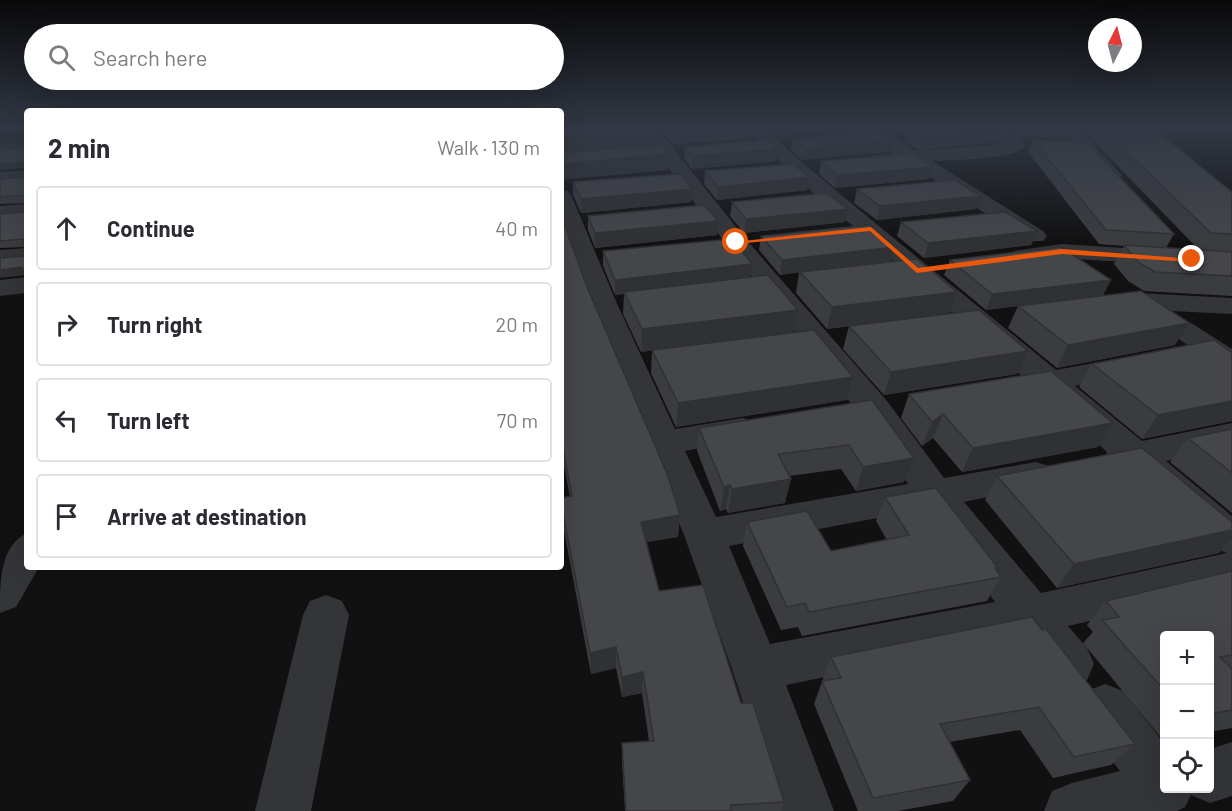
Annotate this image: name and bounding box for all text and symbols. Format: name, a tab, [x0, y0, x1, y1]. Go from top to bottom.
north arrow	[1088, 18, 1142, 72]
search box	[24, 24, 564, 90]
icon: search	[45, 41, 78, 74]
text: Search here	[93, 44, 207, 70]
text: 2 min	[48, 132, 110, 163]
text: Walk · 130 m	[437, 135, 540, 159]
icon: ahead	[50, 212, 83, 245]
text: Continue	[107, 215, 195, 241]
text: 40 m	[495, 216, 538, 240]
route start	[722, 228, 748, 254]
route end	[1178, 245, 1204, 271]
icon: right	[50, 308, 83, 341]
text: Turn right	[107, 311, 202, 337]
text: 20 m	[495, 312, 538, 336]
icon: left	[50, 404, 83, 437]
text: Turn left	[107, 407, 190, 433]
text: 70 m	[497, 408, 538, 432]
icon: arrive	[50, 500, 83, 533]
text: Arrive at destination	[107, 503, 306, 529]
map controls	[1160, 631, 1214, 793]
button: +	[1160, 631, 1214, 685]
button: −	[1160, 685, 1214, 739]
button: locate	[1160, 739, 1214, 793]

